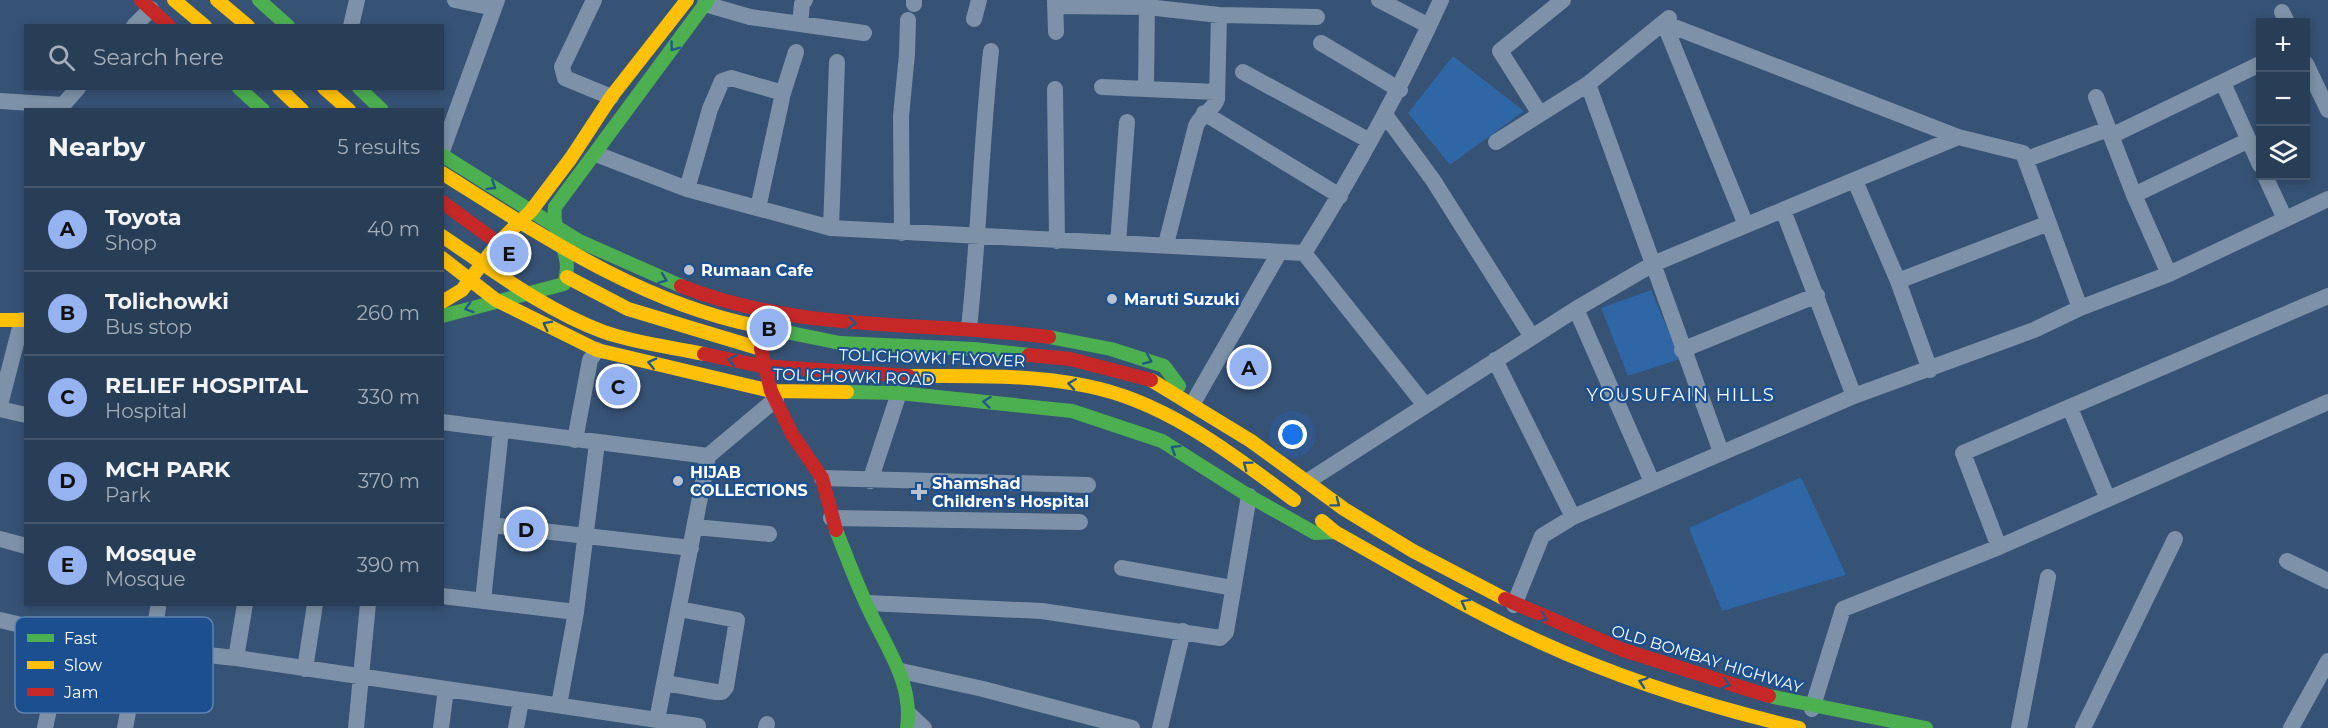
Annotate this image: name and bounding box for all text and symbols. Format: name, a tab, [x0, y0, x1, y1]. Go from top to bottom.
map controls	[2256, 18, 2310, 180]
button: +	[2256, 18, 2310, 72]
search box	[24, 24, 444, 90]
icon: search	[45, 41, 78, 74]
one-way arrow	[670, 41, 681, 52]
text: Search here	[93, 44, 224, 71]
button: −	[2256, 72, 2310, 126]
button: layers	[2256, 126, 2310, 180]
text: Nearby	[48, 131, 145, 163]
text: 5 results	[337, 135, 420, 159]
one-way arrow	[486, 179, 496, 191]
text: Toyota	[105, 204, 181, 231]
text: A	[60, 217, 75, 241]
text: 40 m	[367, 217, 420, 241]
pin: E	[490, 230, 528, 276]
text: Shop	[105, 231, 157, 255]
place label: Rumaan Cafe	[701, 261, 813, 280]
marker: Rumaan Cafe	[682, 263, 696, 277]
one-way arrow	[657, 272, 668, 284]
text: Tolichowki	[105, 288, 229, 315]
place label: Maruti Suzuki	[1124, 290, 1240, 309]
marker: Maruti Suzuki	[1105, 292, 1119, 306]
text: B	[60, 301, 75, 325]
text: 260 m	[357, 301, 420, 325]
one-way arrow	[464, 301, 475, 313]
pin: B	[750, 306, 788, 350]
text: Bus stop	[105, 315, 192, 339]
one-way arrow	[847, 316, 856, 329]
one-way arrow	[542, 321, 553, 332]
pin: A	[1230, 344, 1268, 389]
street label: TOLICHOWKI FLYOVER	[839, 345, 1025, 371]
one-way arrow	[1142, 353, 1153, 365]
one-way arrow	[727, 354, 737, 367]
one-way arrow	[647, 358, 657, 371]
pin: C	[598, 364, 638, 408]
street label: TOLICHOWKI ROAD	[773, 365, 935, 389]
text: RELIEF HOSPITAL	[105, 372, 308, 399]
one-way arrow	[1068, 378, 1078, 391]
district label: YOUSUFAIN HILLS	[1587, 384, 1775, 406]
text: C	[60, 385, 75, 409]
text: 330 m	[358, 385, 420, 409]
one-way arrow	[983, 396, 992, 409]
text: Hospital	[105, 399, 187, 423]
your location	[1278, 420, 1307, 449]
one-way arrow	[1170, 445, 1181, 456]
text: MCH PARK	[105, 456, 230, 483]
one-way arrow	[1243, 461, 1254, 472]
place label: HIJAB COLLECTIONS	[690, 463, 808, 500]
text: D	[59, 469, 76, 493]
text: 370 m	[358, 469, 420, 493]
marker: HIJAB COLLECTIONS	[671, 474, 685, 488]
place label: Shamshad Children's Hospital	[932, 474, 1089, 511]
text: Park	[105, 483, 151, 507]
marker: Shamshad Children's Hospital	[910, 483, 928, 501]
one-way arrow	[1330, 496, 1341, 507]
pin: D	[506, 506, 546, 552]
text: Mosque	[105, 540, 196, 567]
text: E	[61, 553, 74, 577]
text: 390 m	[357, 553, 420, 577]
text: Mosque	[105, 567, 185, 591]
one-way arrow	[1461, 599, 1471, 610]
one-way arrow	[1536, 611, 1547, 623]
legend	[15, 617, 213, 713]
street label: OLD BOMBAY HIGHWAY	[1609, 621, 1806, 697]
text: Fast	[64, 629, 98, 648]
text: Slow	[64, 656, 102, 675]
one-way arrow	[1638, 676, 1649, 689]
one-way arrow	[1720, 677, 1731, 689]
text: Jam	[63, 683, 98, 702]

